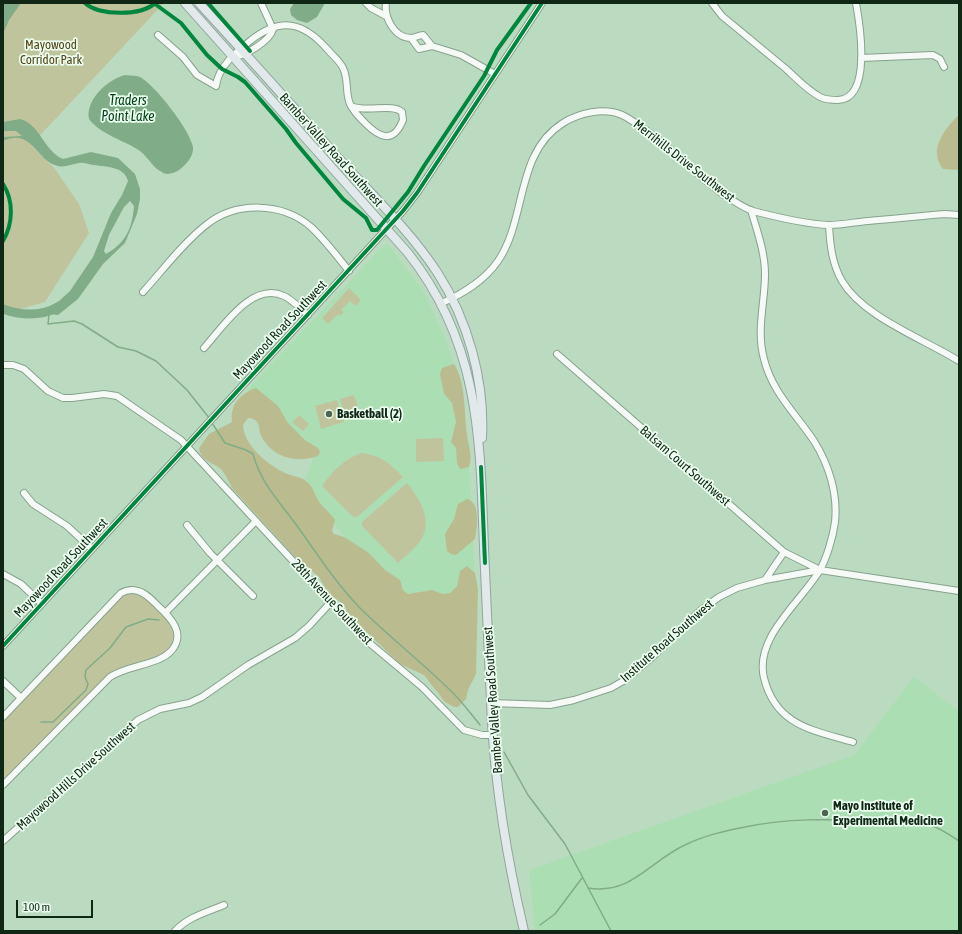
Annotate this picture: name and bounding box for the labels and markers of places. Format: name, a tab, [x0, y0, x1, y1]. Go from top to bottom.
place label: Basketball (2)	[337, 406, 402, 422]
marker: Basketball (2)	[324, 409, 334, 419]
place label: Mayo Institute of Experimental Medicine	[833, 798, 943, 829]
marker: Mayo Institute of Experimental Medicine	[820, 808, 830, 818]

